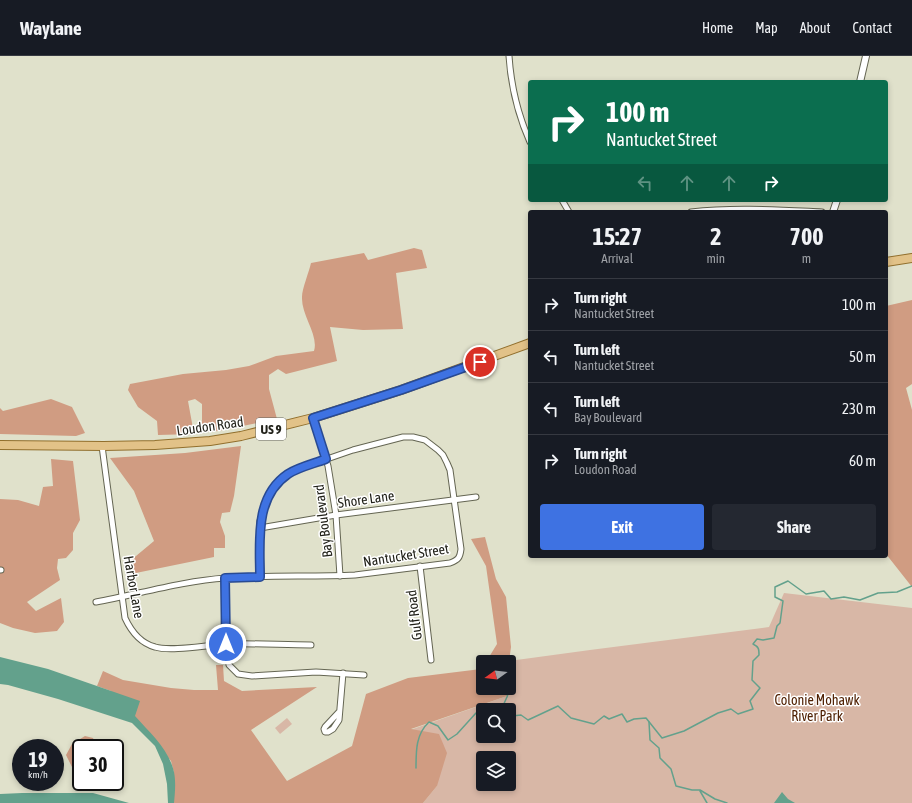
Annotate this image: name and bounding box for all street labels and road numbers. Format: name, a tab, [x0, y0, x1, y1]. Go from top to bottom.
street label: Loudon Road	[176, 413, 244, 439]
road number: US 9	[256, 418, 286, 440]
street label: Bay Boulevard	[311, 484, 335, 558]
street label: Shore Lane	[337, 487, 395, 511]
street label: Nantucket Street	[362, 540, 450, 570]
street label: Harbor Lane	[121, 555, 147, 619]
street label: Gulf Road	[403, 589, 425, 641]

